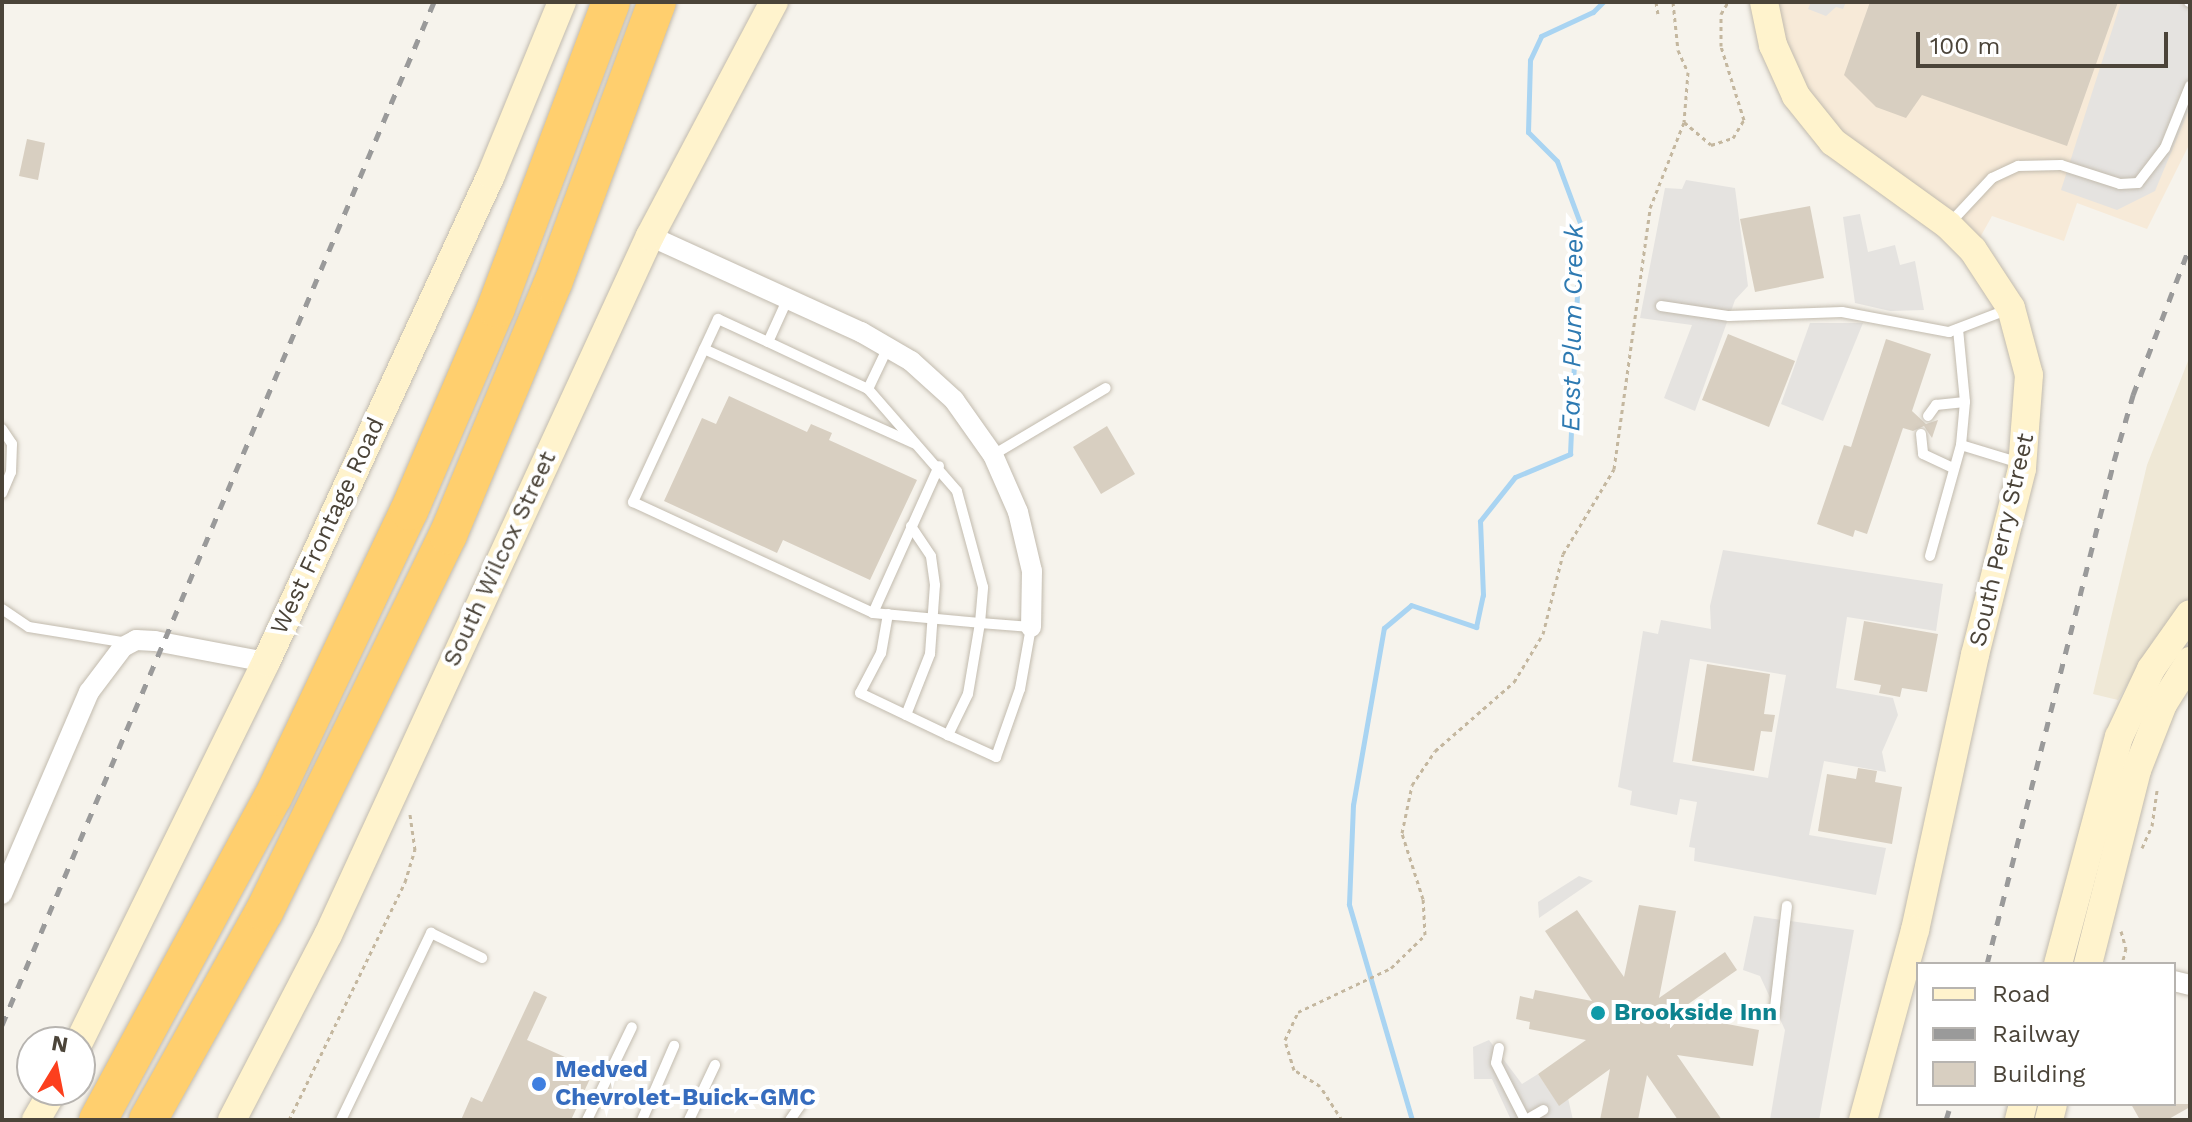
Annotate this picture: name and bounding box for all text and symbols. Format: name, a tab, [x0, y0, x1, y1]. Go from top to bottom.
scale bar	[1920, 16, 2172, 66]
text: 100 m	[1930, 32, 2000, 60]
water label: East Plum Creek	[1556, 224, 1590, 432]
street label: West Frontage Road	[265, 413, 391, 639]
street label: South Perry Street	[1963, 430, 2041, 650]
street label: South Wilcox Street	[437, 446, 563, 672]
legend	[1916, 962, 2176, 1106]
text: Road	[1992, 980, 2051, 1008]
place label: Brookside Inn	[1614, 999, 1777, 1027]
marker: Brookside Inn	[1589, 1004, 1607, 1022]
text: Railway	[1992, 1020, 2080, 1048]
north arrow	[16, 1026, 96, 1106]
text: N	[50, 1030, 70, 1058]
place label: Medved Chevrolet-Buick-GMC	[555, 1056, 816, 1112]
text: Building	[1992, 1060, 2085, 1088]
marker: Medved Chevrolet-Buick-GMC	[530, 1075, 548, 1093]

